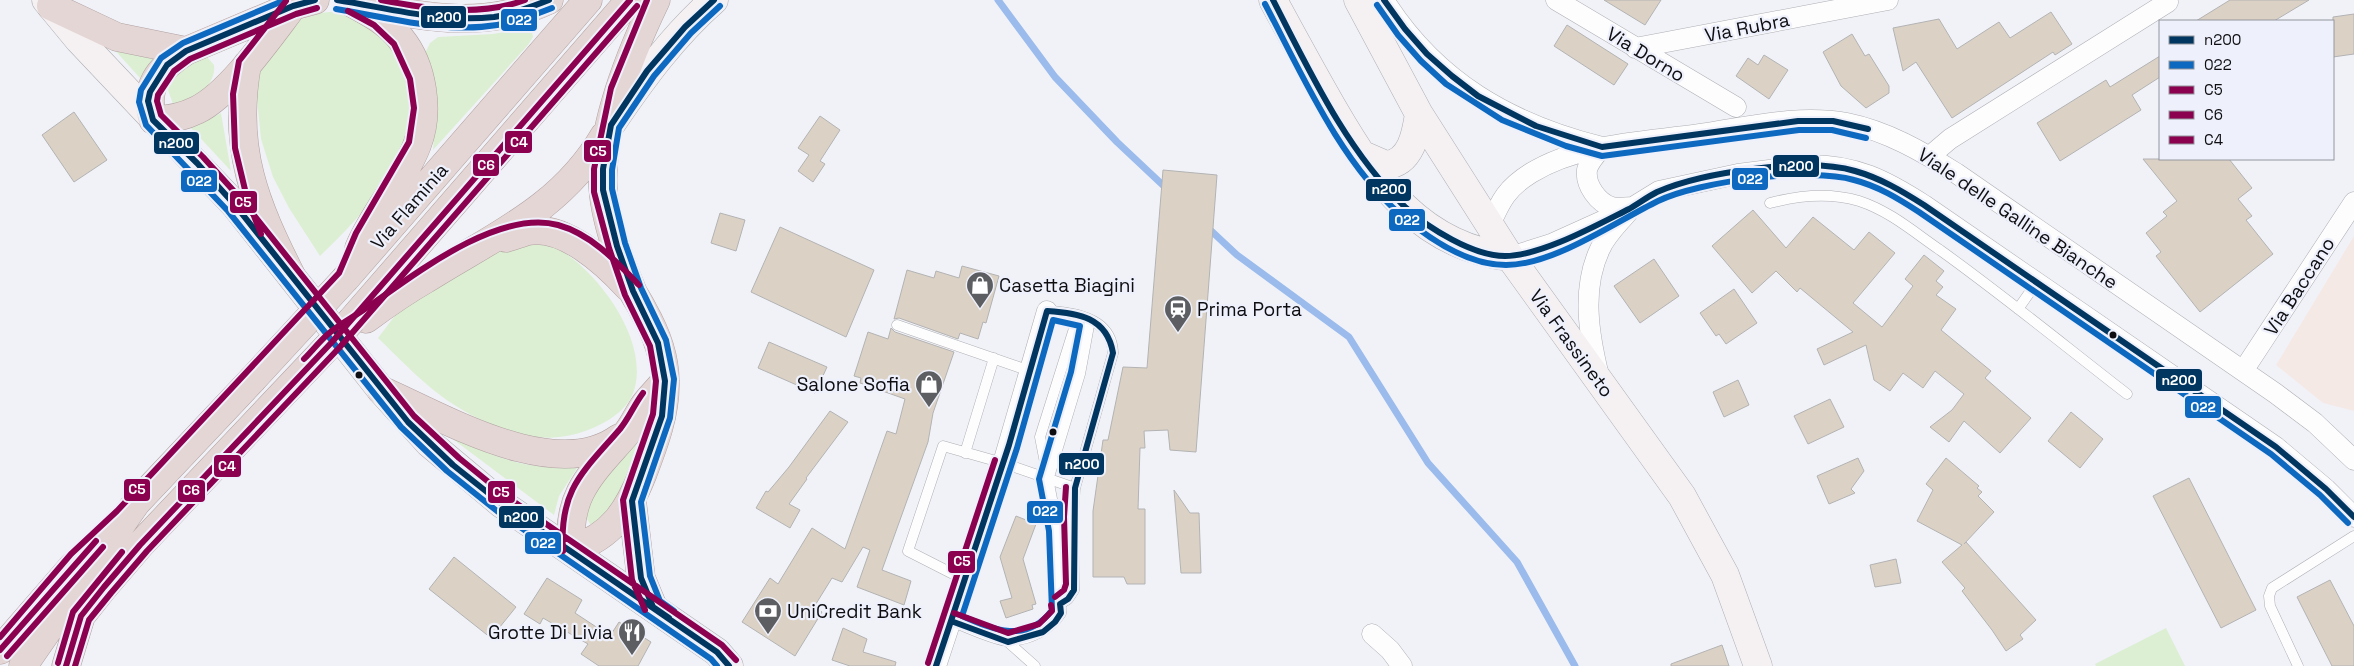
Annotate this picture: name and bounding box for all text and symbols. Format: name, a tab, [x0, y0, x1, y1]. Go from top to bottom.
line badge: n200	[420, 5, 467, 29]
street label: Via Rubra	[1703, 7, 1792, 48]
text: n200	[426, 8, 462, 26]
line badge: 022	[500, 8, 538, 32]
text: 022	[506, 11, 532, 29]
legend	[2159, 20, 2334, 160]
street label: Via Dorno	[1602, 21, 1690, 88]
text: n200	[2204, 30, 2241, 49]
text: 022	[2204, 55, 2232, 74]
text: C5	[2204, 80, 2223, 99]
text: C6	[2204, 105, 2223, 124]
line badge: C4	[504, 130, 533, 154]
text: C4	[2204, 130, 2223, 149]
line badge: n200	[153, 131, 200, 155]
text: C4	[510, 133, 528, 151]
text: n200	[158, 134, 194, 152]
line badge: C5	[583, 139, 612, 163]
text: C5	[589, 142, 607, 160]
street label: Viale delle Galline Bianche	[1913, 142, 2123, 295]
line badge: C6	[472, 153, 500, 177]
line badge: n200	[1772, 154, 1820, 178]
text: C6	[477, 156, 495, 174]
text: n200	[1778, 157, 1814, 175]
street label: Via Flaminia	[365, 158, 454, 255]
line badge: 022	[1731, 167, 1769, 191]
line badge: 022	[180, 169, 218, 193]
text: 022	[1737, 170, 1763, 188]
text: 022	[186, 172, 212, 190]
line badge: n200	[1365, 178, 1412, 202]
text: n200	[1371, 180, 1407, 198]
line badge: C5	[229, 190, 258, 214]
text: C5	[234, 193, 252, 211]
line badge: 022	[1388, 208, 1426, 232]
text: 022	[1394, 211, 1420, 229]
street label: Via Baccano	[2258, 232, 2341, 340]
shop icon: Casetta Biagini	[965, 270, 995, 309]
place label: Casetta Biagini	[999, 273, 1135, 298]
street label: Via Frassineto	[1524, 284, 1619, 402]
station icon: Prima Porta	[1163, 294, 1193, 333]
place label: Prima Porta	[1197, 297, 1302, 322]
unlabelled marker	[2108, 330, 2118, 340]
line badge: n200	[2155, 368, 2203, 392]
shop icon: Salone Sofia	[914, 369, 944, 408]
unlabelled marker	[354, 370, 364, 380]
text: n200	[2161, 371, 2197, 389]
place label: Salone Sofia	[797, 372, 910, 397]
line badge: 022	[2184, 395, 2222, 419]
text: 022	[2190, 398, 2216, 416]
unlabelled marker	[1048, 427, 1058, 437]
line badge: n200	[1058, 452, 1105, 476]
line badge: C4	[213, 454, 242, 478]
text: n200	[1064, 455, 1100, 473]
text: C4	[218, 457, 236, 475]
line badge: C5	[123, 478, 151, 502]
line badge: C6	[177, 479, 206, 503]
text: C5	[128, 480, 146, 498]
line badge: C5	[487, 480, 516, 504]
text: C6	[182, 481, 200, 499]
text: C5	[492, 483, 510, 501]
line badge: 022	[1026, 500, 1064, 524]
text: 022	[1032, 502, 1058, 520]
line badge: n200	[498, 505, 545, 529]
text: n200	[503, 508, 539, 526]
line badge: 022	[524, 531, 562, 555]
text: 022	[530, 534, 556, 552]
line badge: C5	[947, 550, 976, 574]
text: C5	[953, 552, 971, 570]
bank icon: UniCredit Bank	[753, 596, 783, 635]
place label: UniCredit Bank	[787, 599, 922, 624]
restaurant icon: Grotte Di Livia	[617, 617, 647, 656]
place label: Grotte Di Livia	[488, 620, 613, 645]

